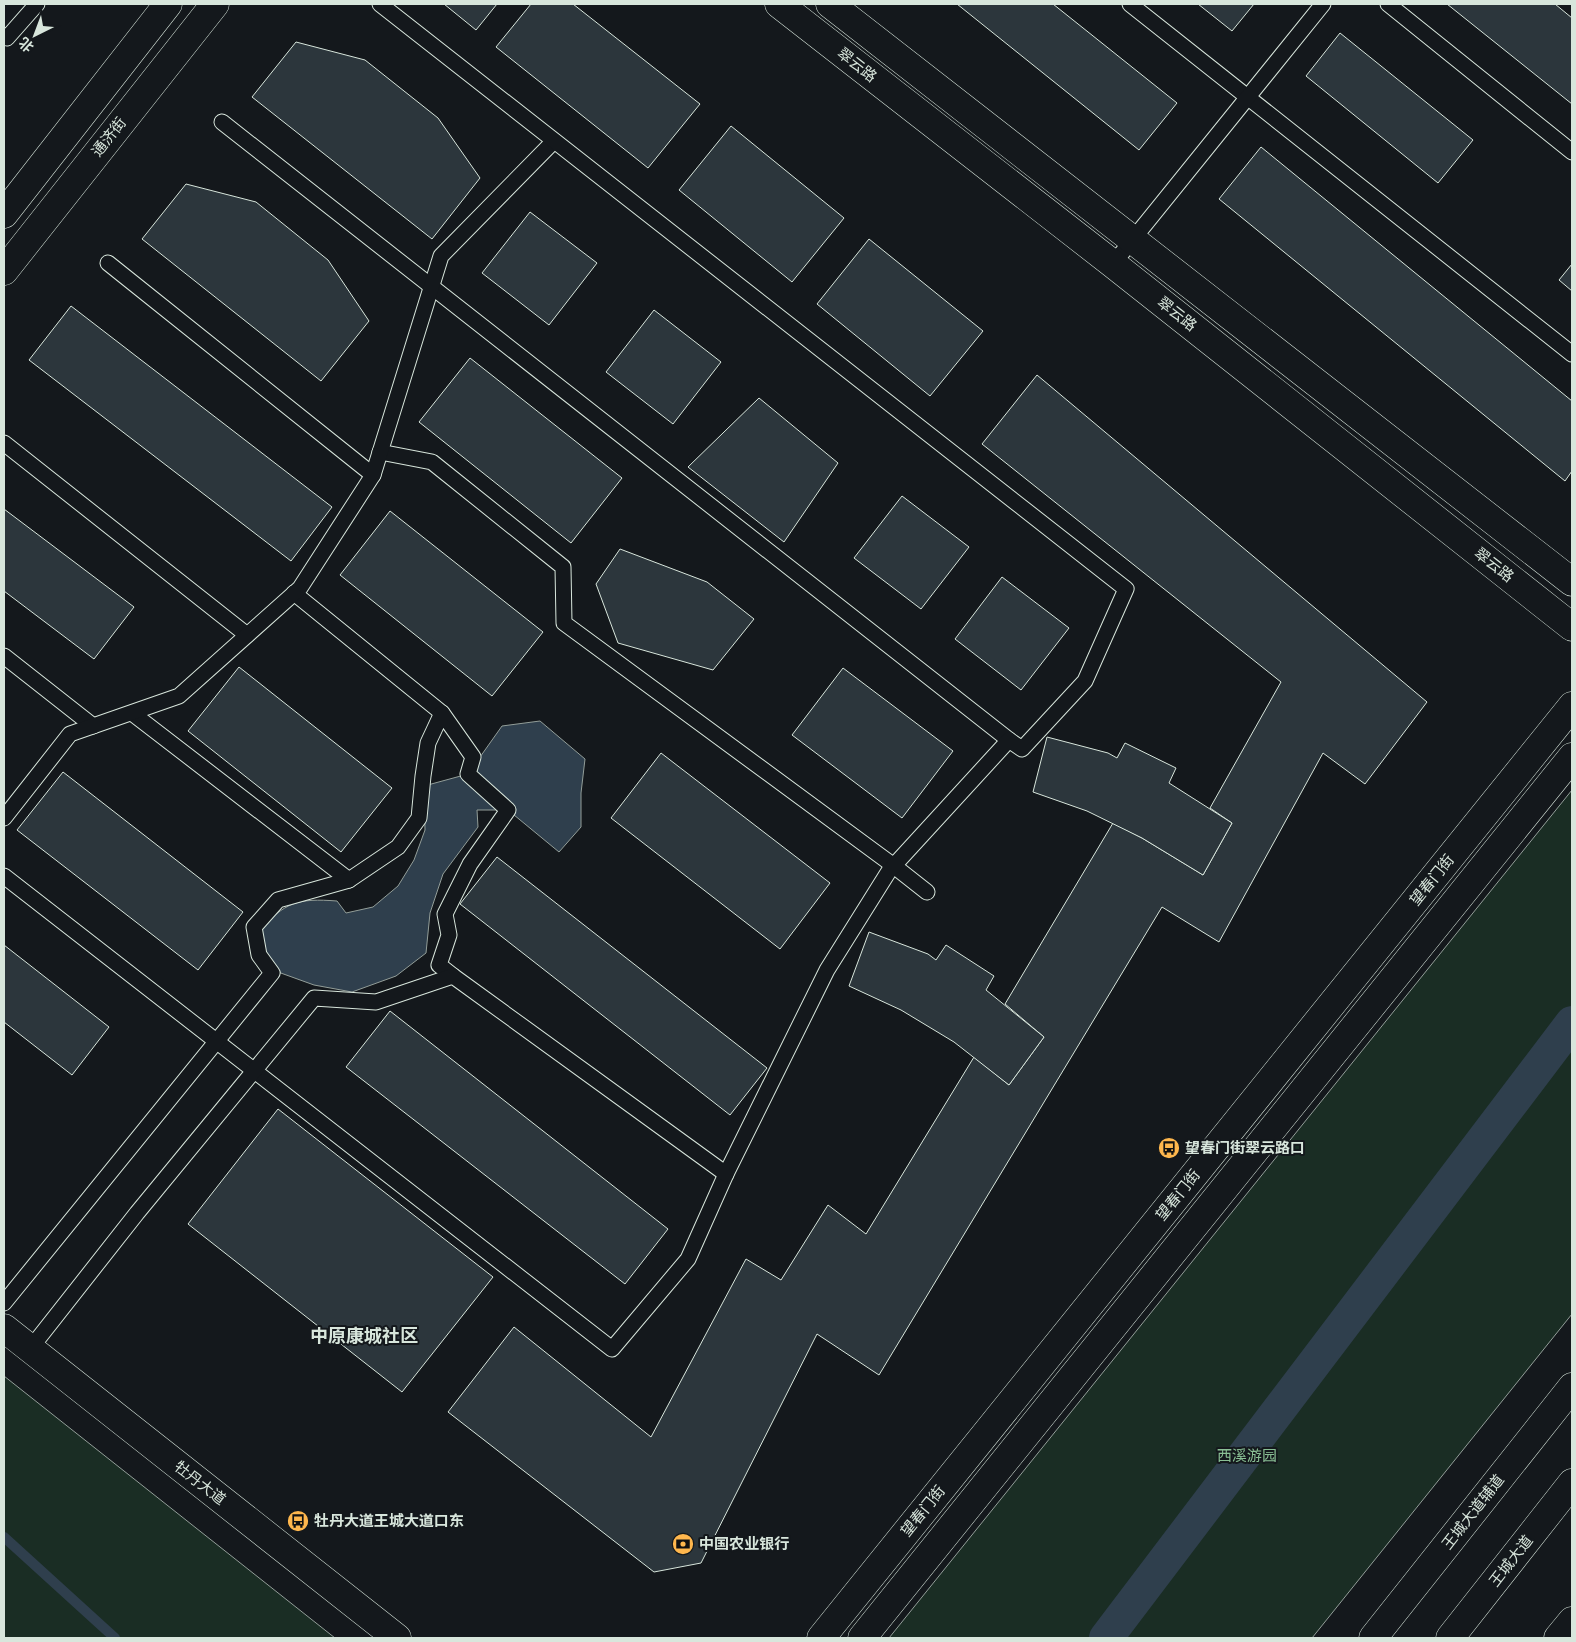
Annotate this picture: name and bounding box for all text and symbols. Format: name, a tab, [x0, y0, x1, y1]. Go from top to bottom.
north arrow	[10, 10, 60, 60]
text: 北	[16, 33, 38, 55]
street label: 翠云路	[834, 44, 880, 86]
street label: 通济街	[88, 114, 130, 160]
street label: 翠云路	[1154, 293, 1200, 335]
street label: 翠云路	[1471, 544, 1517, 586]
street label: 望春门街	[1406, 851, 1458, 909]
bus stop icon: 望春门街翠云路口	[1157, 1136, 1181, 1160]
place label: 望春门街翠云路口	[1185, 1139, 1305, 1157]
street label: 望春门街	[1152, 1166, 1204, 1224]
district label: 中原康城社区	[310, 1325, 418, 1347]
park label: 西溪游园	[1217, 1447, 1277, 1465]
street label: 牡丹大道	[171, 1457, 229, 1509]
street label: 王城大道辅道	[1438, 1471, 1508, 1553]
street label: 望春门街	[897, 1482, 949, 1540]
bus stop icon: 牡丹大道王城大道口东	[286, 1509, 310, 1533]
place label: 牡丹大道王城大道口东	[314, 1512, 464, 1530]
bank icon: 中国农业银行	[671, 1532, 695, 1556]
street label: 王城大道	[1485, 1532, 1537, 1590]
place label: 中国农业银行	[699, 1535, 789, 1553]

